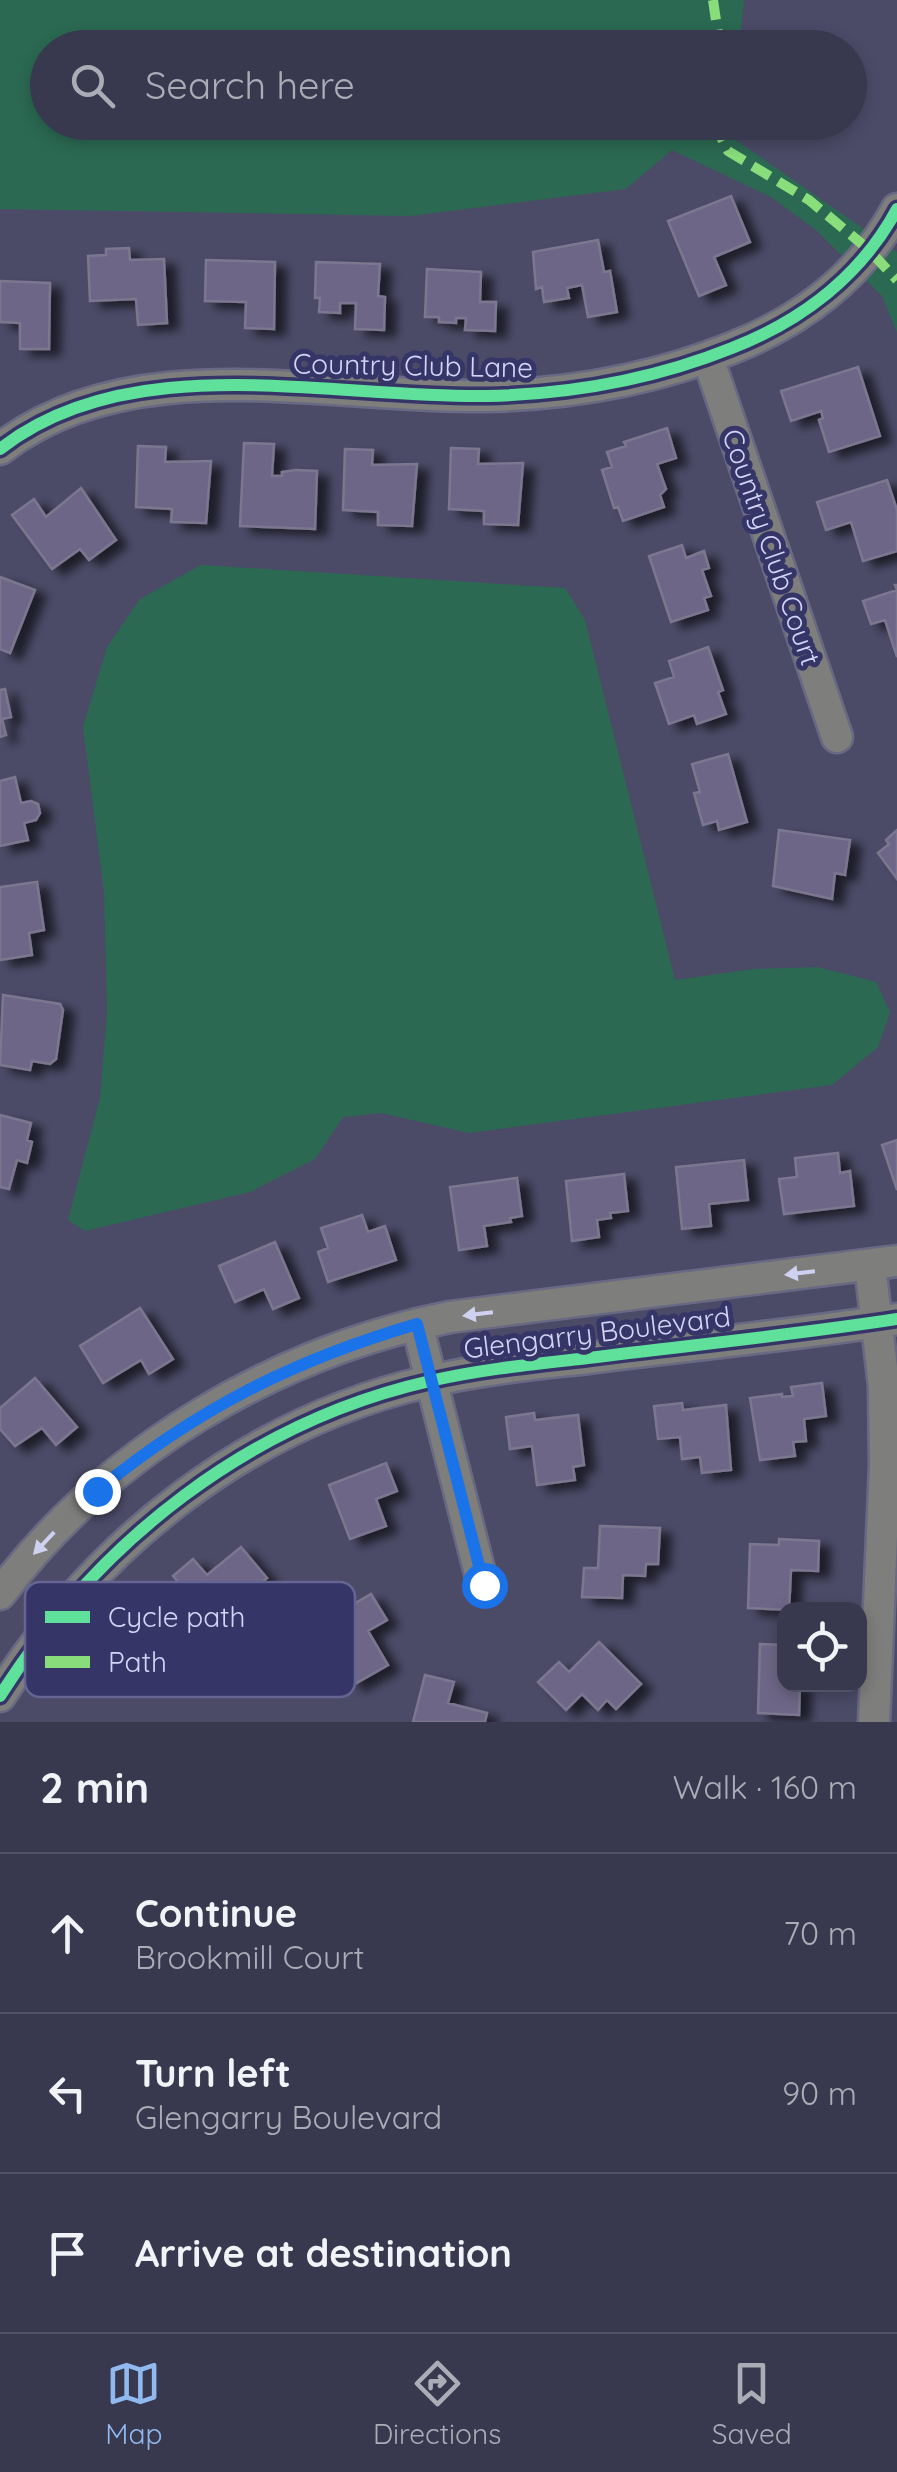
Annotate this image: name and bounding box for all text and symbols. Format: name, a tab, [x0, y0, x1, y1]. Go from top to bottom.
search box	[30, 30, 867, 140]
icon: search	[65, 58, 120, 113]
text: Search here	[145, 61, 355, 109]
street label: Country Club Lane	[293, 345, 533, 385]
street label: Country Club Court	[715, 424, 829, 670]
one-way arrow	[784, 1266, 816, 1282]
street label: Glengarry Boulevard	[461, 1298, 733, 1366]
one-way arrow	[461, 1306, 493, 1322]
route end	[75, 1469, 121, 1515]
one-way arrow	[33, 1530, 56, 1554]
route start	[462, 1563, 508, 1609]
legend	[25, 1582, 355, 1697]
text: Cycle path	[108, 1599, 246, 1634]
map controls	[777, 1602, 867, 1692]
button: locate	[777, 1602, 867, 1692]
text: Path	[108, 1644, 167, 1679]
text: 2 min	[40, 1761, 149, 1814]
text: Walk · 160 m	[673, 1767, 857, 1807]
text: Continue	[135, 1889, 297, 1937]
icon: ahead	[40, 1906, 95, 1961]
text: 70 m	[784, 1913, 857, 1953]
text: Brookmill Court	[135, 1937, 364, 1977]
text: Turn left	[135, 2049, 291, 2097]
icon: left	[40, 2066, 95, 2121]
text: 90 m	[782, 2073, 857, 2113]
text: Glengarry Boulevard	[135, 2097, 442, 2137]
icon: arrive	[40, 2226, 95, 2281]
text: Arrive at destination	[135, 2229, 512, 2277]
tab: Map	[105, 2356, 162, 2451]
tab: Directions	[373, 2356, 501, 2451]
tab: Saved	[712, 2356, 792, 2451]

